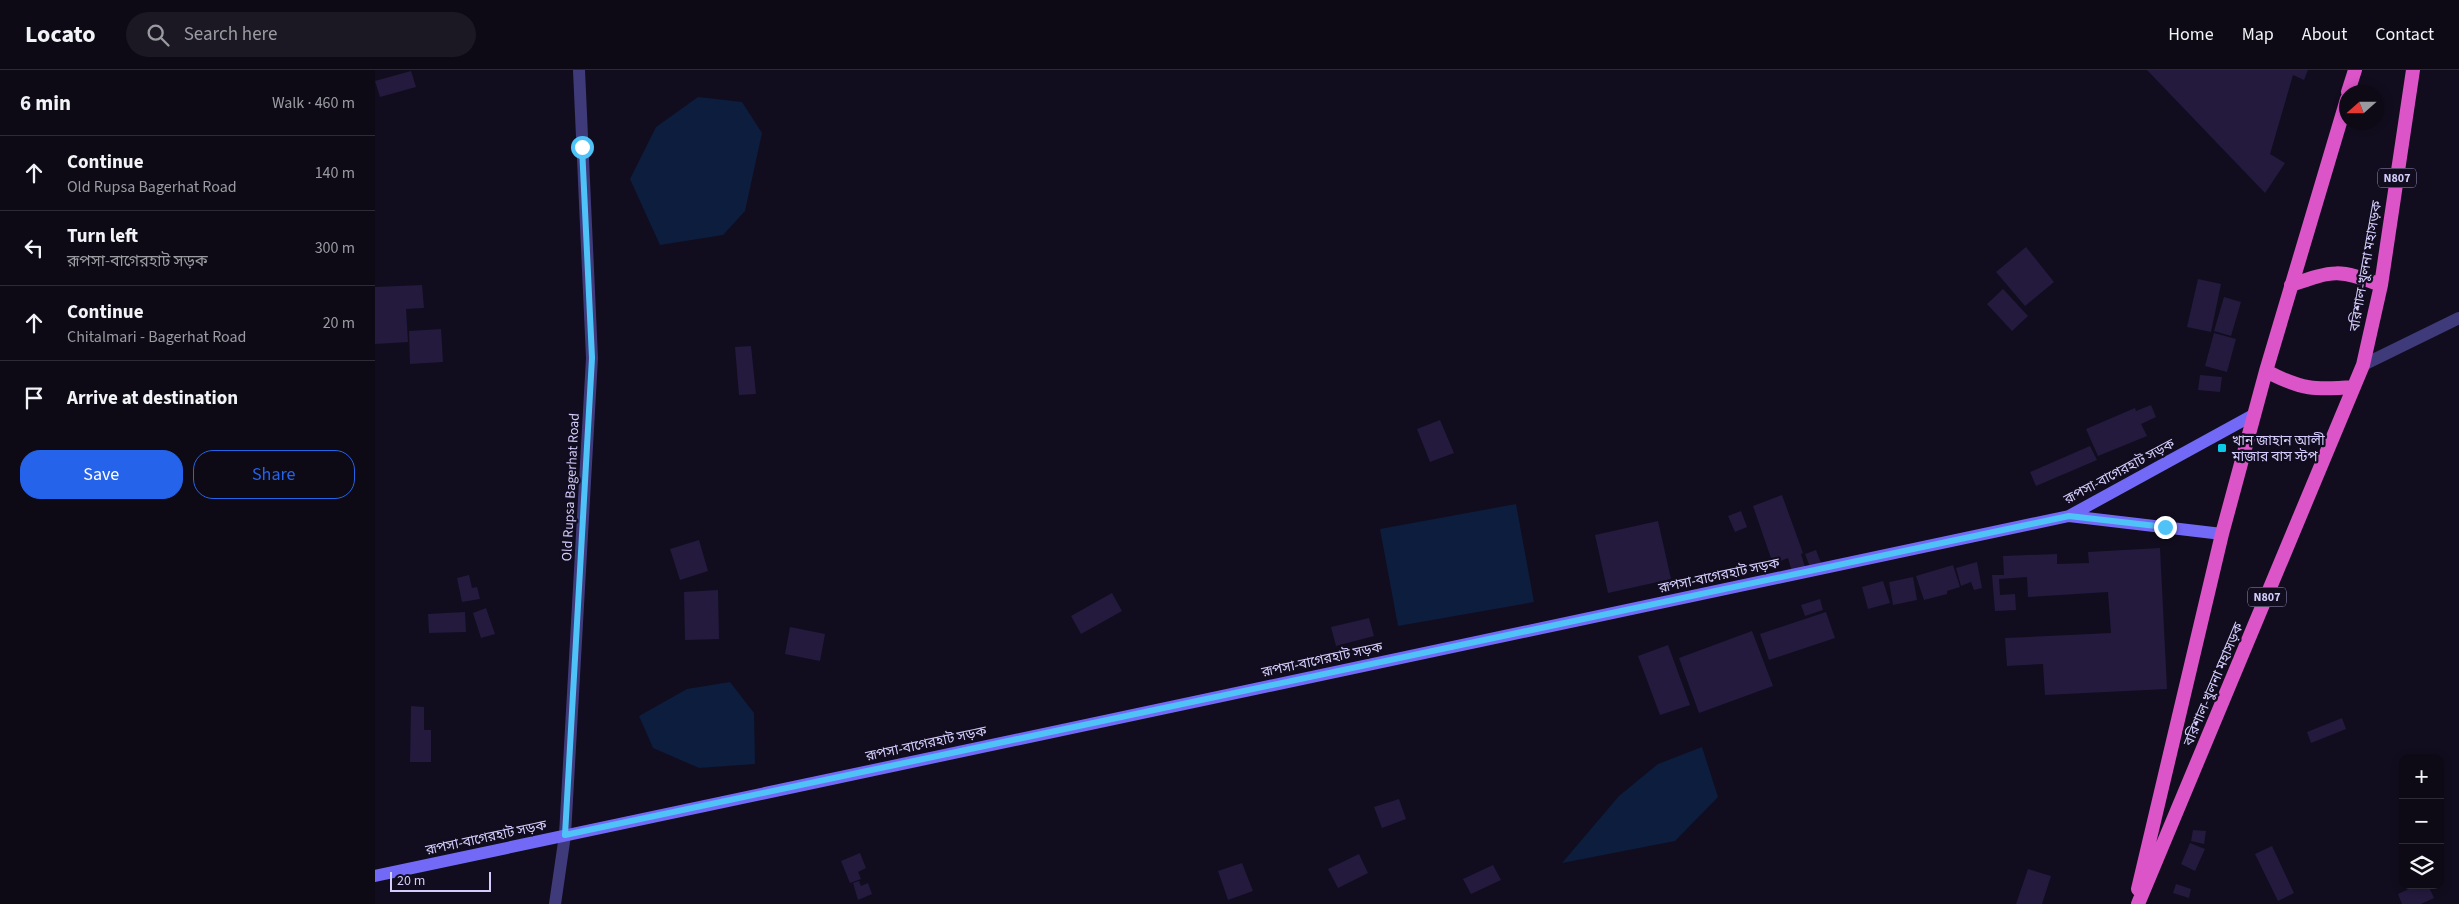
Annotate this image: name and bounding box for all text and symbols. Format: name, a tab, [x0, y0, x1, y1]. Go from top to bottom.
search box	[126, 12, 476, 57]
text: Locato	[25, 17, 96, 52]
icon: search	[144, 21, 172, 49]
text: Search here	[184, 21, 277, 48]
text: Home	[2168, 22, 2214, 47]
text: Map	[2242, 22, 2274, 47]
text: About	[2302, 22, 2347, 47]
text: Contact	[2375, 22, 2434, 47]
north arrow	[2339, 85, 2384, 130]
text: 6 min	[20, 88, 71, 118]
text: Walk · 460 m	[272, 92, 355, 114]
route start	[571, 136, 594, 159]
text: Continue	[67, 149, 144, 176]
icon: ahead	[20, 159, 48, 187]
text: 140 m	[315, 162, 355, 184]
road number: N807	[2378, 169, 2416, 188]
text: Old Rupsa Bagerhat Road	[67, 176, 237, 198]
street label: বরিশাল-খুলনা মহাসড়ক	[2344, 199, 2387, 334]
text: Turn left	[67, 223, 138, 250]
icon: left	[20, 234, 48, 262]
text: 300 m	[315, 237, 355, 259]
text: রূপসা-বাগেরহাট সড়ক	[67, 250, 208, 272]
text: Continue	[67, 299, 144, 326]
icon: ahead	[20, 309, 48, 337]
text: 20 m	[323, 312, 355, 334]
text: Chitalmari - Bagerhat Road	[67, 326, 246, 348]
icon: arrive	[20, 384, 48, 412]
text: Arrive at destination	[67, 385, 238, 412]
street label: Old Rupsa Bagerhat Road	[557, 412, 585, 562]
place label: খান জাহান আলী মাজার বাস স্টপ	[2231, 431, 2325, 467]
street label: রূপসা-বাগেরহাট সড়ক	[2060, 434, 2179, 510]
marker: খান জাহান আলী মাজার বাস স্টপ	[2216, 442, 2228, 454]
button: Save	[20, 450, 183, 499]
button: Share	[193, 450, 355, 499]
route end	[2154, 516, 2177, 539]
street label: রূপসা-বাগেরহাট সড়ক	[1656, 553, 1782, 599]
road number: N807	[2248, 588, 2286, 606]
street label: বরিশাল-খুলনা মহাসড়ক	[2178, 619, 2249, 750]
street label: রূপসা-বাগেরহাট সড়ক	[1259, 637, 1385, 683]
street label: রূপসা-বাগেরহাট সড়ক	[863, 721, 989, 767]
map controls	[2399, 754, 2444, 889]
button: +	[2399, 754, 2444, 799]
button: −	[2399, 799, 2444, 844]
street label: রূপসা-বাগেরহাট সড়ক	[423, 815, 549, 861]
button: layers	[2399, 844, 2444, 889]
scale bar	[390, 869, 491, 892]
text: 20 m	[397, 871, 425, 891]

